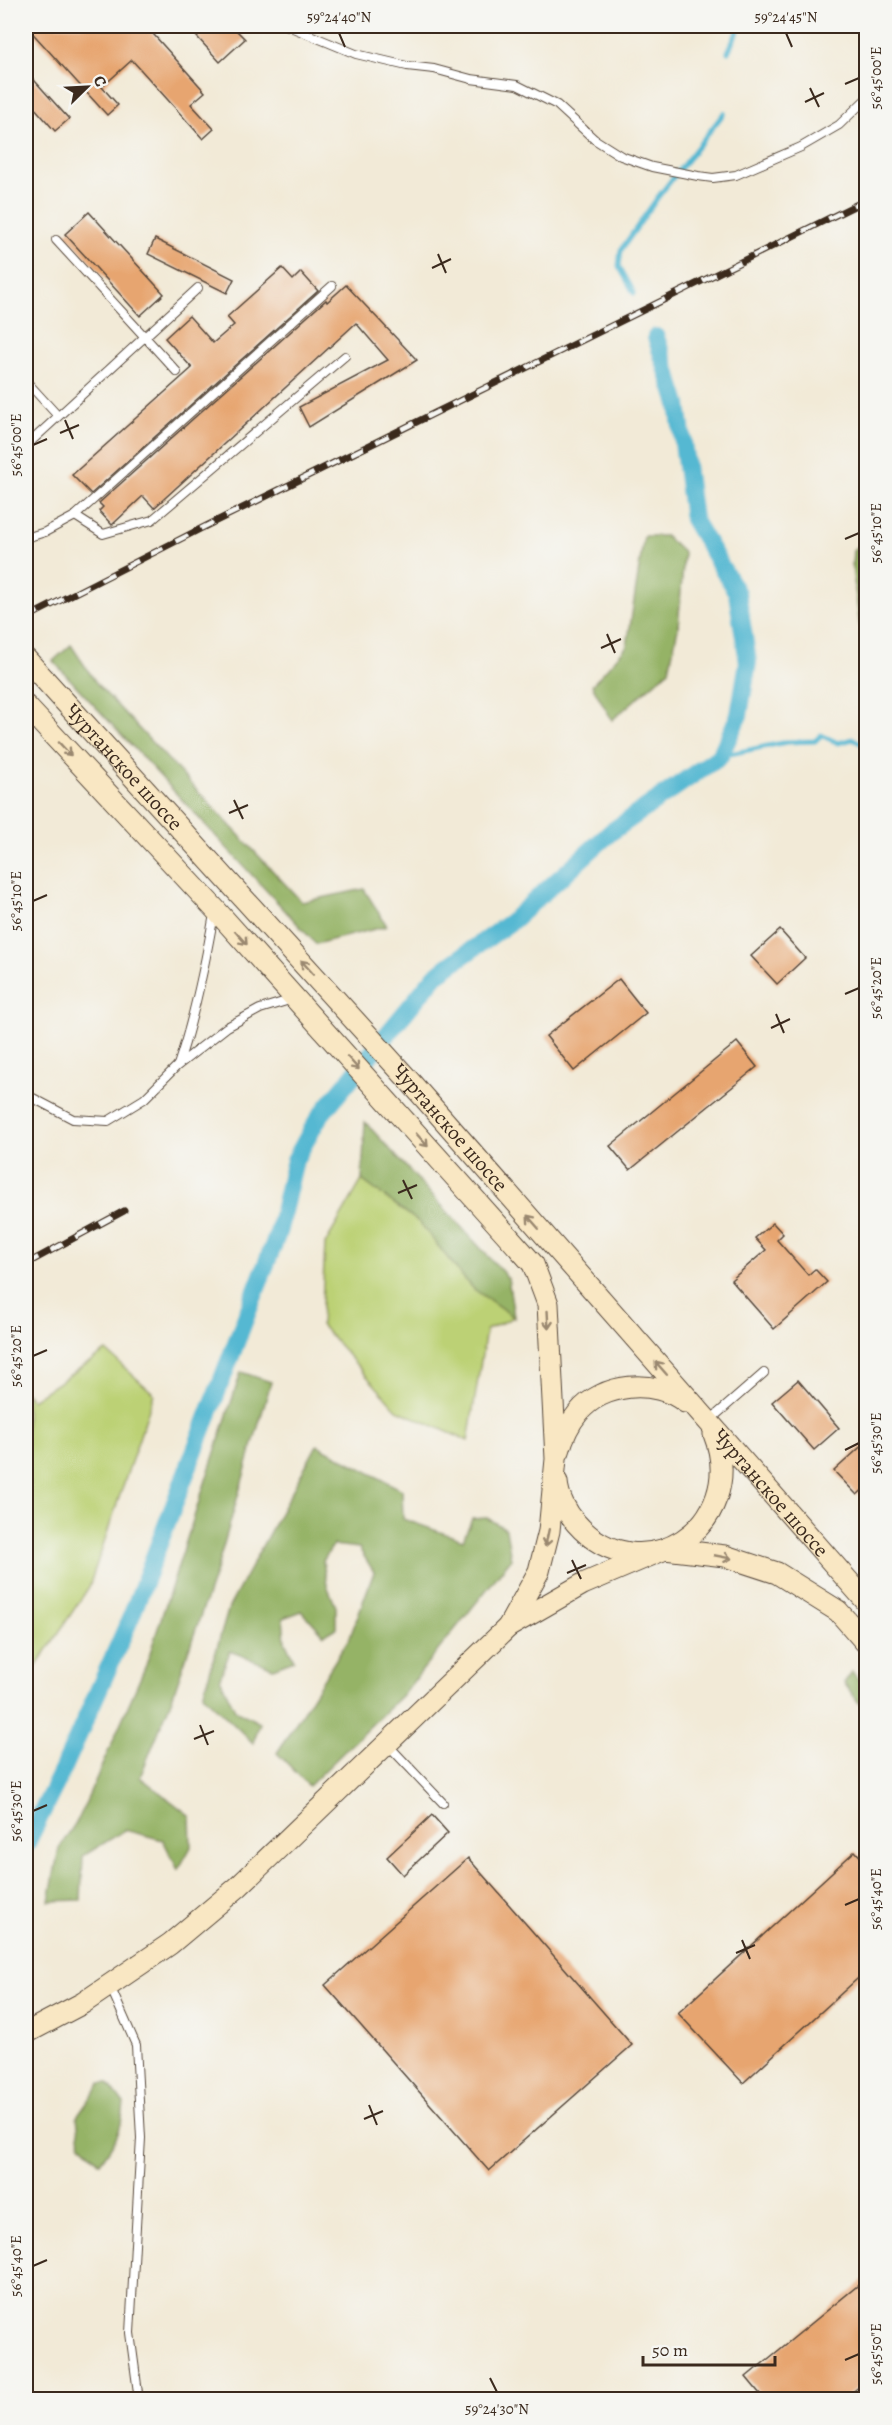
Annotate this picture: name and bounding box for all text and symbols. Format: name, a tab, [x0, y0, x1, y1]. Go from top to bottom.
text: 59°24'40"N	[307, 7, 371, 27]
text: 59°24'45"N	[755, 7, 818, 27]
text: 56°45'00"E	[866, 46, 886, 110]
north arrow	[57, 57, 117, 117]
text: С	[88, 72, 112, 90]
text: 56°45'00"E	[6, 413, 26, 477]
text: 56°45'10"E	[866, 503, 886, 563]
street label: Чуртанское шоссе	[59, 697, 189, 837]
one-way arrow	[58, 741, 73, 756]
text: 56°45'10"E	[6, 871, 26, 931]
one-way arrow	[234, 930, 248, 945]
text: 56°45'20"E	[866, 957, 886, 1019]
one-way arrow	[300, 960, 314, 975]
one-way arrow	[346, 1055, 360, 1070]
street label: Чуртанское шоссе	[386, 1057, 514, 1198]
one-way arrow	[415, 1132, 429, 1147]
one-way arrow	[526, 1215, 540, 1230]
one-way arrow	[543, 1310, 554, 1330]
text: 56°45'20"E	[6, 1325, 26, 1387]
one-way arrow	[654, 1361, 668, 1376]
text: 56°45'30"E	[866, 1412, 886, 1474]
street label: Чуртанское шоссе	[707, 1422, 835, 1563]
one-way arrow	[541, 1528, 552, 1547]
one-way arrow	[713, 1552, 733, 1563]
text: 56°45'30"E	[6, 1780, 26, 1842]
text: 56°45'40"E	[866, 1868, 886, 1930]
text: 56°45'40"E	[6, 2235, 26, 2297]
text: 56°45'50"E	[866, 2323, 886, 2385]
scale bar	[643, 2329, 775, 2367]
text: 50 m	[652, 2338, 688, 2362]
text: 59°24'30"N	[465, 2399, 529, 2419]

